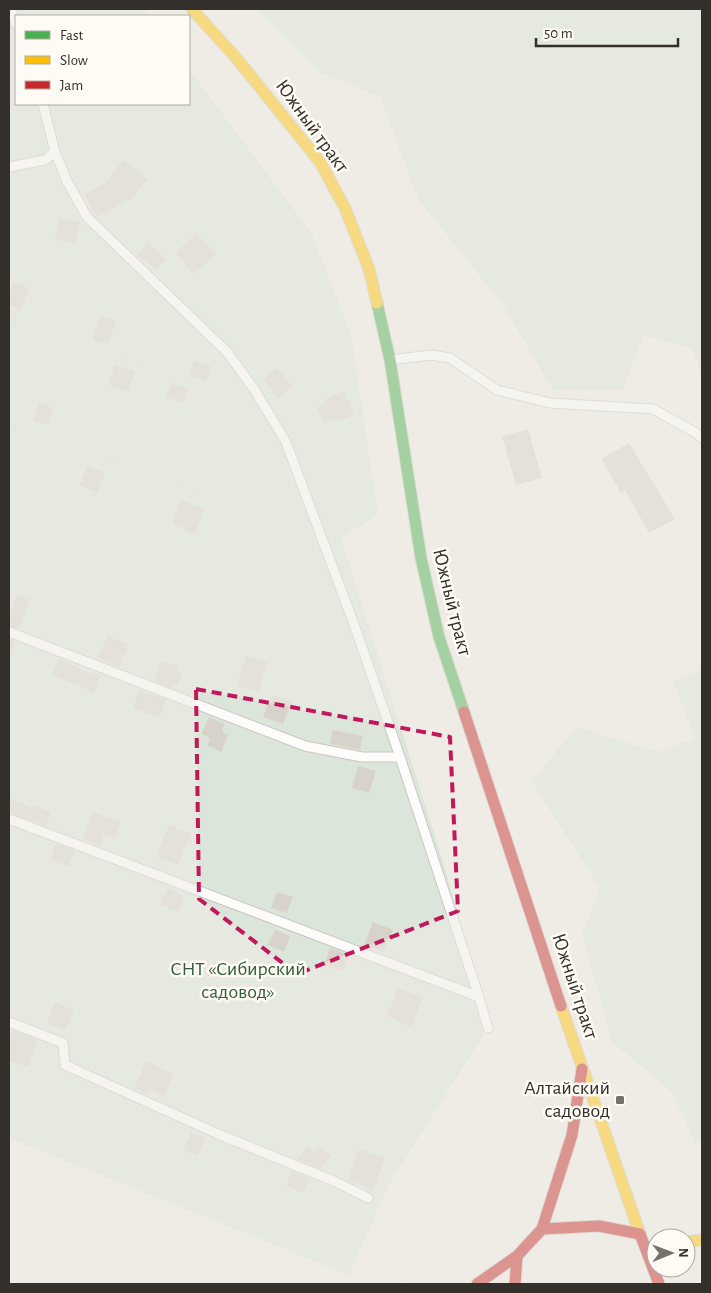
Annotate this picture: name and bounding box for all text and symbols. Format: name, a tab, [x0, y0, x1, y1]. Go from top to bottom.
legend	[15, 15, 190, 105]
scale bar	[536, 15, 678, 47]
text: 50 m	[544, 26, 573, 41]
text: Fast	[60, 28, 84, 43]
text: Slow	[60, 53, 88, 68]
street label: Южный тракт	[272, 76, 353, 177]
text: Jam	[60, 78, 83, 93]
street label: Южный тракт	[429, 546, 475, 658]
street label: Южный тракт	[549, 931, 602, 1042]
park label: СНТ «Сибирский садовод»	[170, 959, 306, 1002]
place label: Алтайский садовод	[524, 1078, 610, 1121]
marker: Алтайский садовод	[614, 1094, 626, 1106]
north arrow	[646, 1228, 696, 1278]
text: N	[676, 1248, 690, 1258]

